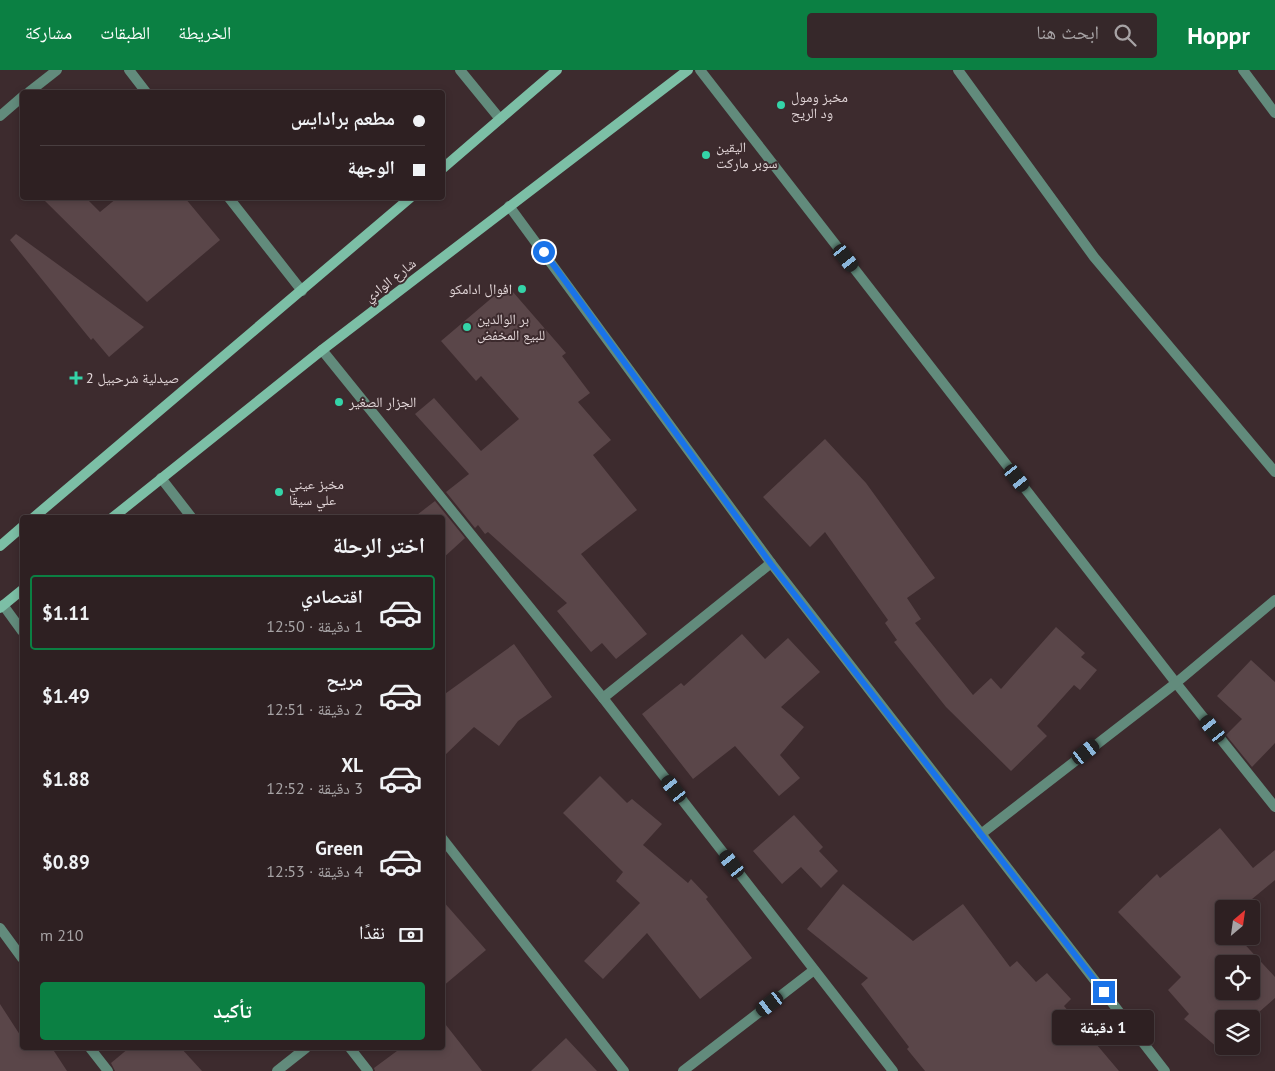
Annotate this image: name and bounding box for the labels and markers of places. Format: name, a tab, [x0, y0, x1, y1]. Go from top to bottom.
place label: مخبز ومول ود الريح	[791, 88, 848, 123]
marker: مخبز ومول ود الريح	[775, 99, 787, 111]
place label: اليقين سوبر ماركت	[716, 138, 778, 172]
marker: اليقين سوبر ماركت	[700, 149, 712, 161]
place label: افوال ادامكو	[449, 280, 512, 298]
marker: افوال ادامكو	[516, 283, 528, 295]
place label: بر الوالدين للبيع المخفض	[477, 310, 545, 345]
marker: بر الوالدين للبيع المخفض	[461, 321, 473, 333]
place label: صيدلية شرحبيل 2	[86, 369, 179, 387]
marker: صيدلية شرحبيل 2	[70, 372, 82, 384]
place label: الجزار الصغير	[348, 393, 416, 411]
marker: الجزار الصغير	[333, 396, 345, 408]
place label: مخبز عيني علي سيقا	[289, 475, 344, 512]
marker: مخبز عيني علي سيقا	[273, 486, 285, 498]

